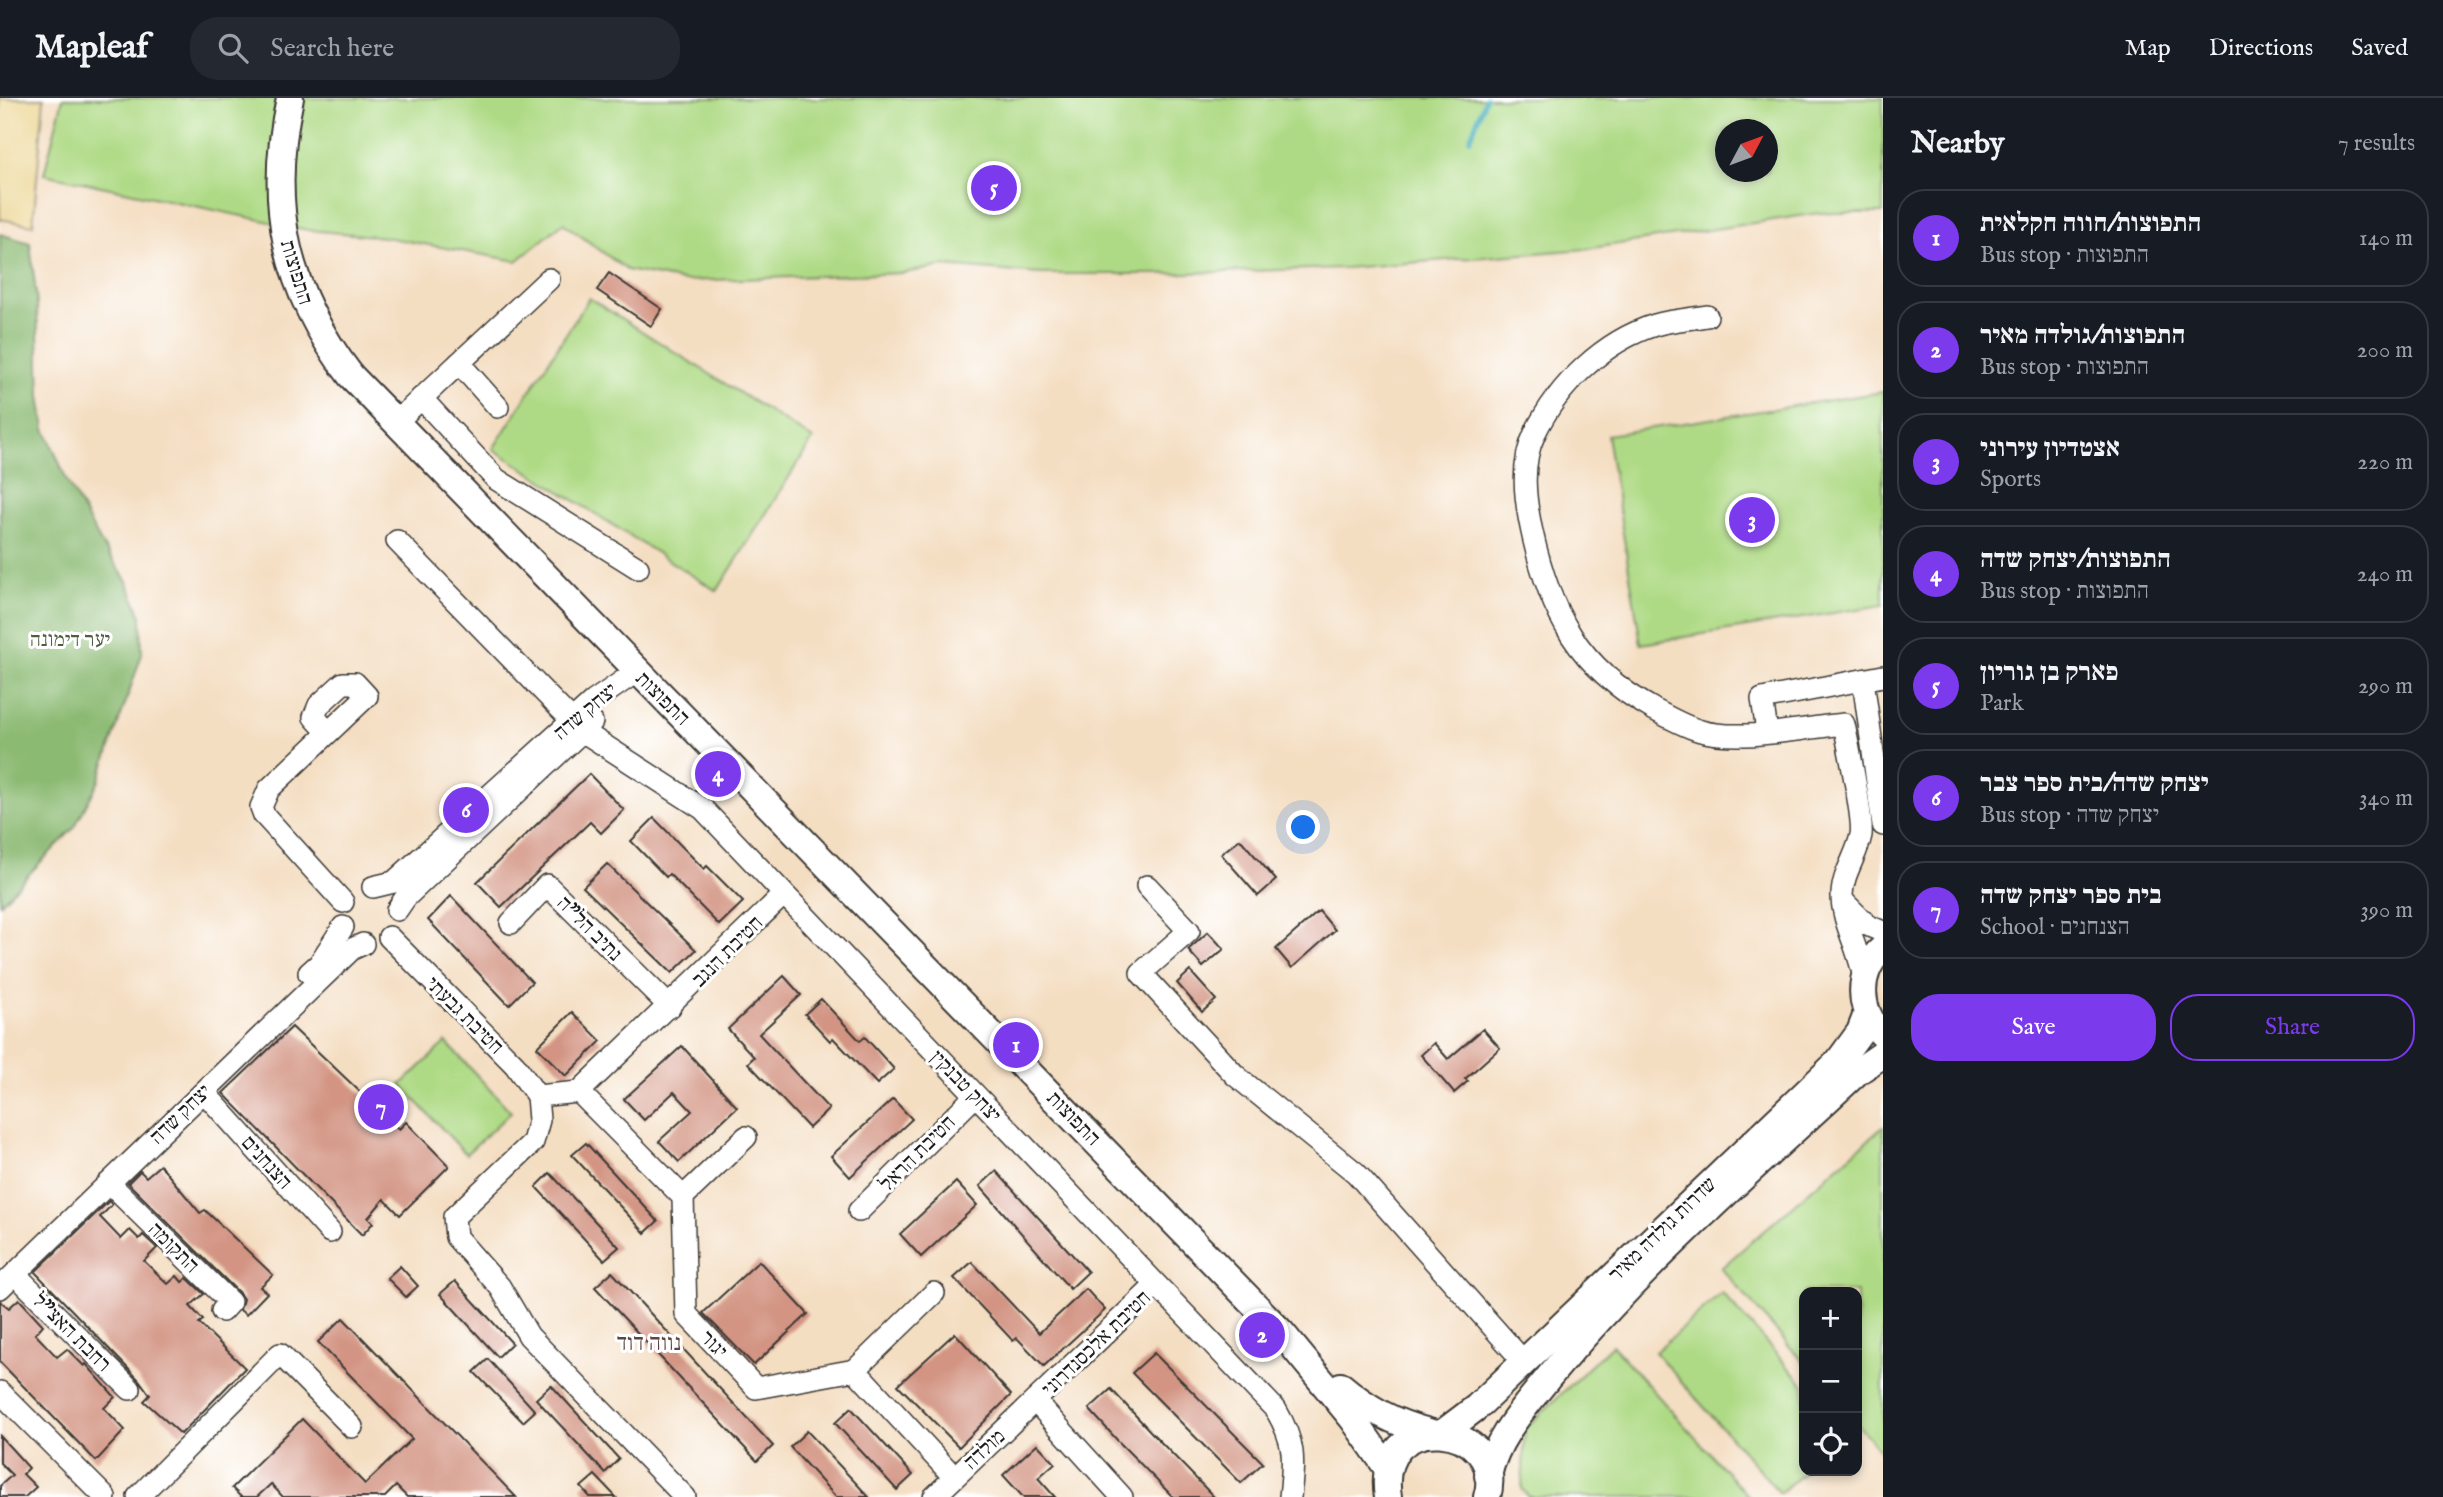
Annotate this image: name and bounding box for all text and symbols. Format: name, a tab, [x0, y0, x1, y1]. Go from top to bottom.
search box	[190, 17, 680, 80]
text: Mapleaf	[35, 27, 148, 69]
icon: search	[214, 29, 252, 67]
text: Search here	[270, 32, 394, 65]
text: Map	[2125, 33, 2171, 64]
text: Directions	[2209, 33, 2313, 64]
text: Saved	[2351, 33, 2408, 64]
north arrow	[1715, 119, 1778, 182]
text: Nearby	[1911, 125, 2004, 163]
text: 7 results	[2338, 129, 2415, 158]
pin: 5	[971, 162, 1017, 214]
text: התפוצות/חווה חקלאית	[1980, 207, 2201, 240]
text: 1	[1932, 224, 1940, 253]
text: 140 m	[2359, 224, 2413, 253]
street label: התפוצות	[273, 237, 318, 308]
text: Bus stop · התפוצות	[1980, 241, 2149, 270]
text: התפוצות/גולדה מאיר	[1980, 319, 2185, 352]
text: 2	[1931, 336, 1941, 365]
text: 200 m	[2357, 336, 2413, 365]
text: Bus stop · התפוצות	[1980, 353, 2149, 382]
text: אצטדיון עירוני	[1980, 432, 2120, 465]
text: 3	[1932, 448, 1940, 477]
text: 220 m	[2357, 448, 2413, 477]
text: Sports	[1980, 465, 2041, 494]
pin: 3	[1729, 494, 1775, 546]
text: התפוצות/יצחק שדה	[1980, 543, 2171, 576]
text: 4	[1930, 560, 1942, 589]
text: 240 m	[2357, 560, 2413, 589]
text: Bus stop · התפוצות	[1980, 577, 2149, 606]
park label: יער דימונה	[30, 627, 111, 654]
text: פארק בן גוריון	[1980, 656, 2118, 689]
street label: התפוצות	[629, 666, 695, 732]
text: 5	[1932, 672, 1940, 701]
text: 290 m	[2358, 672, 2413, 701]
street label: יצחק שדה	[548, 677, 624, 747]
text: Park	[1980, 689, 2024, 718]
pin: 4	[695, 748, 741, 800]
text: יצחק שדה/בית ספר צבר	[1980, 767, 2209, 800]
pin: 6	[443, 784, 489, 836]
text: 6	[1931, 784, 1941, 813]
text: 340 m	[2359, 784, 2413, 813]
text: Bus stop · יצחק שדה	[1980, 801, 2159, 830]
your location	[1286, 810, 1320, 844]
text: בית ספר יצחק שדה	[1980, 879, 2162, 912]
street label: נתיב הל"ה	[550, 891, 627, 968]
text: 7	[1931, 896, 1941, 925]
text: 390 m	[2360, 896, 2413, 925]
street label: חטיבת הנגב	[687, 911, 770, 994]
text: School · הצנחנים	[1980, 913, 2130, 942]
street label: חטיבת גבעתי	[419, 971, 509, 1061]
button: Save	[1911, 994, 2156, 1061]
button: Share	[2170, 994, 2415, 1061]
pin: 1	[993, 1019, 1039, 1071]
street label: יצחק טבנקין	[924, 1045, 1006, 1129]
street label: יצחק שדה	[144, 1079, 218, 1151]
pin: 7	[358, 1081, 404, 1133]
street label: התפוצות	[1040, 1086, 1106, 1152]
street label: חטיבת הראל	[874, 1110, 962, 1198]
street label: הצנחנים	[235, 1130, 297, 1196]
street label: שדרות גולדה מאיר	[1603, 1172, 1723, 1289]
street label: התקומה	[142, 1217, 204, 1279]
street label: חטיבת אלכסנדרוני	[1037, 1285, 1157, 1403]
map controls	[1799, 1287, 1862, 1476]
button: +	[1799, 1287, 1862, 1350]
street label: רחבת האצ"ל	[26, 1288, 116, 1378]
pin: 2	[1239, 1309, 1285, 1361]
street label: יגור	[693, 1325, 733, 1365]
district label: נווה דוד	[617, 1329, 681, 1358]
button: −	[1799, 1350, 1862, 1413]
button: locate	[1799, 1413, 1862, 1476]
street label: מולדה	[958, 1424, 1012, 1476]

